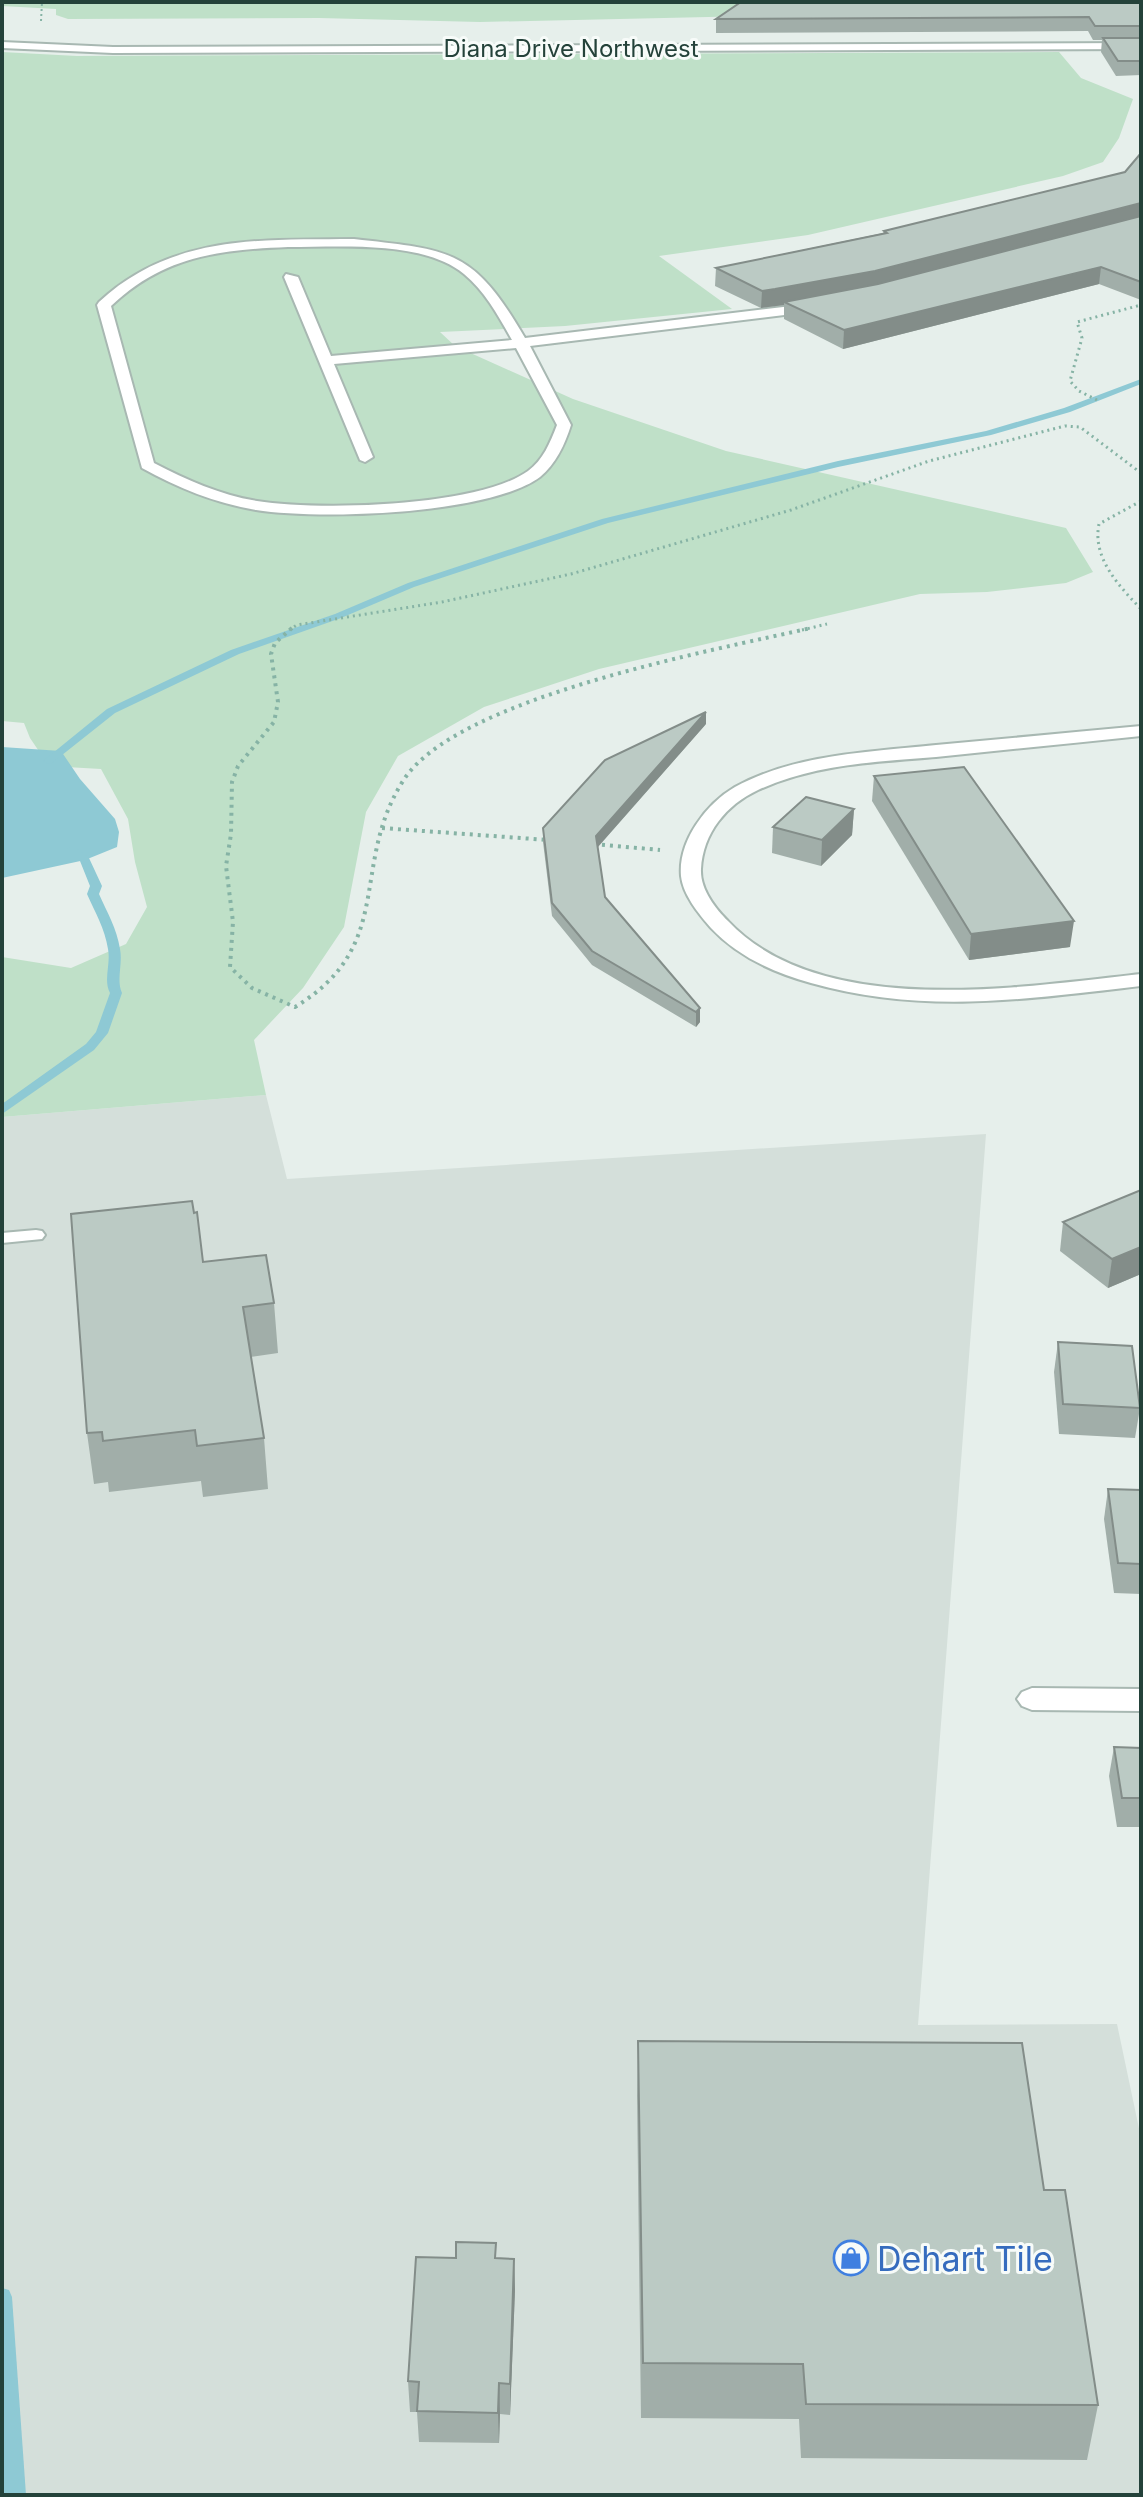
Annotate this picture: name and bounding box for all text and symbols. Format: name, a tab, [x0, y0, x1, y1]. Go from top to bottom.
street label: Diana Drive Northwest	[444, 34, 699, 63]
place label: Dehart Tile	[877, 2238, 1053, 2279]
shop icon: Dehart Tile	[832, 2239, 870, 2277]

